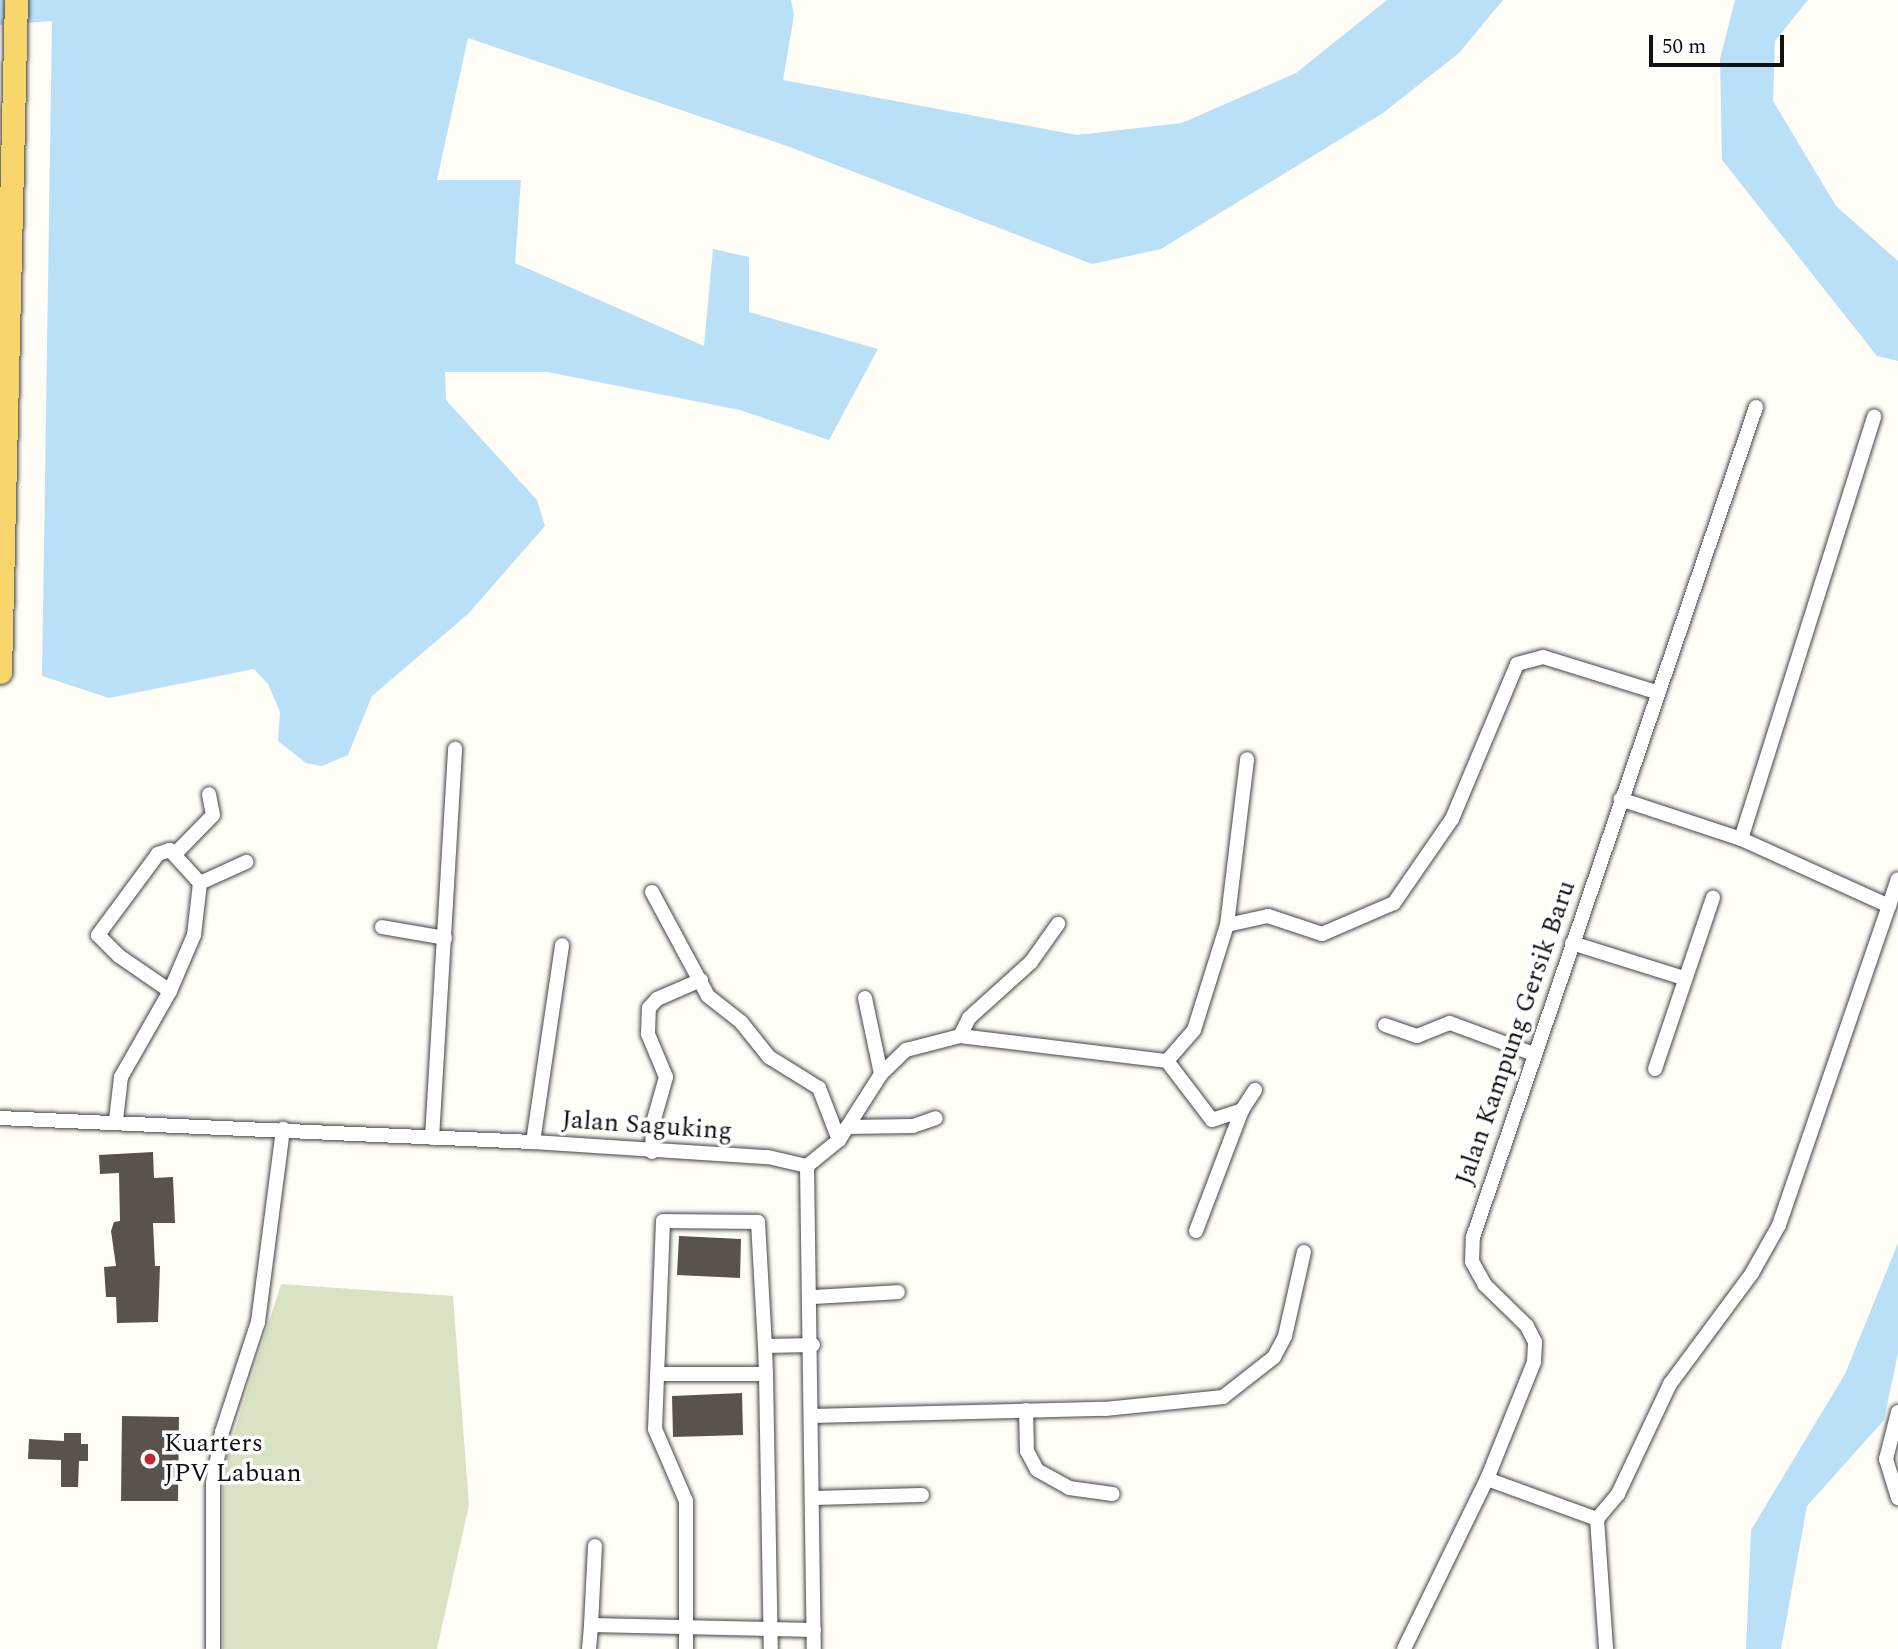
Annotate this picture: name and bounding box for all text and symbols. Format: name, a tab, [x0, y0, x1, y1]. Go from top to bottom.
scale bar	[1653, 21, 1788, 65]
text: 50 m	[1662, 31, 1706, 63]
street label: Jalan Kampung Gersik Baru	[1449, 877, 1583, 1189]
street label: Jalan Saguking	[561, 1104, 733, 1148]
place label: Kuarters JPV Labuan	[164, 1428, 302, 1490]
marker: Kuarters JPV Labuan	[142, 1451, 158, 1467]

